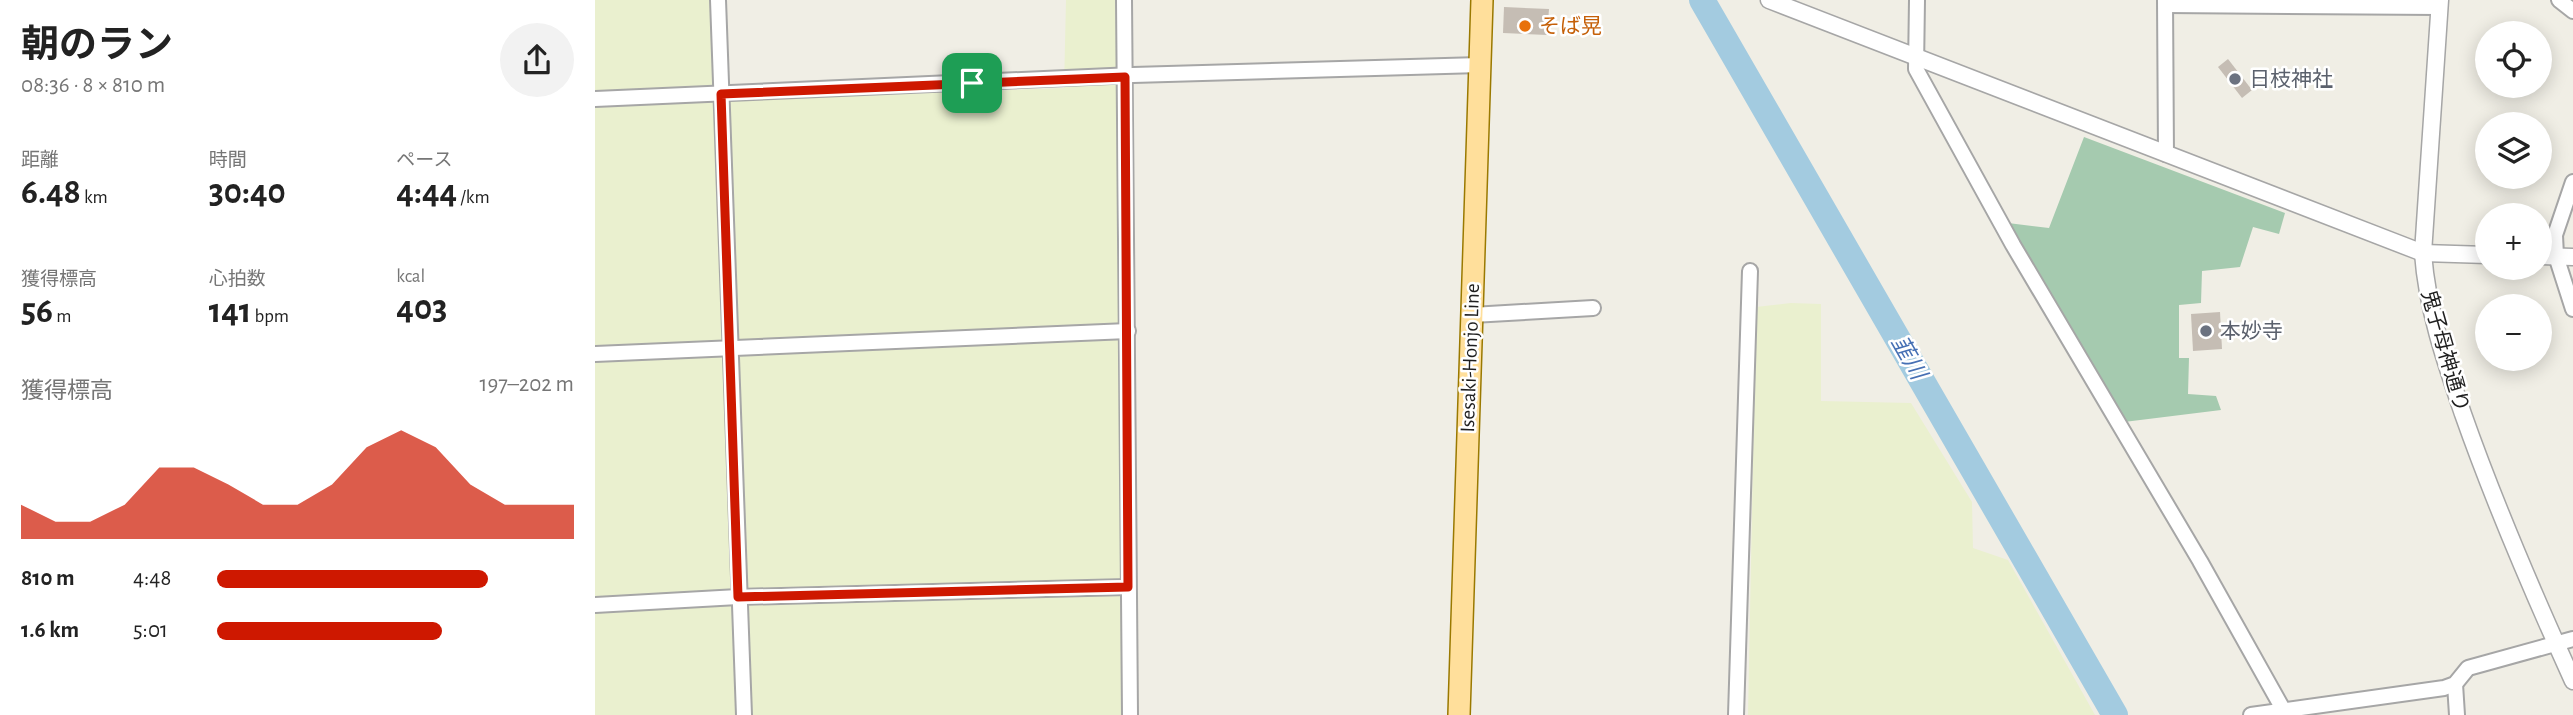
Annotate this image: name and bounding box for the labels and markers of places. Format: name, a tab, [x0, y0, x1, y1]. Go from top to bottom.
place label: そば晃	[1539, 15, 1602, 37]
marker: そば晃	[1517, 18, 1533, 34]
pin	[942, 53, 1002, 113]
place label: 日枝神社	[2249, 68, 2333, 90]
marker: 日枝神社	[2227, 71, 2243, 87]
place label: 本妙寺	[2220, 320, 2283, 342]
marker: 本妙寺	[2198, 323, 2214, 339]

